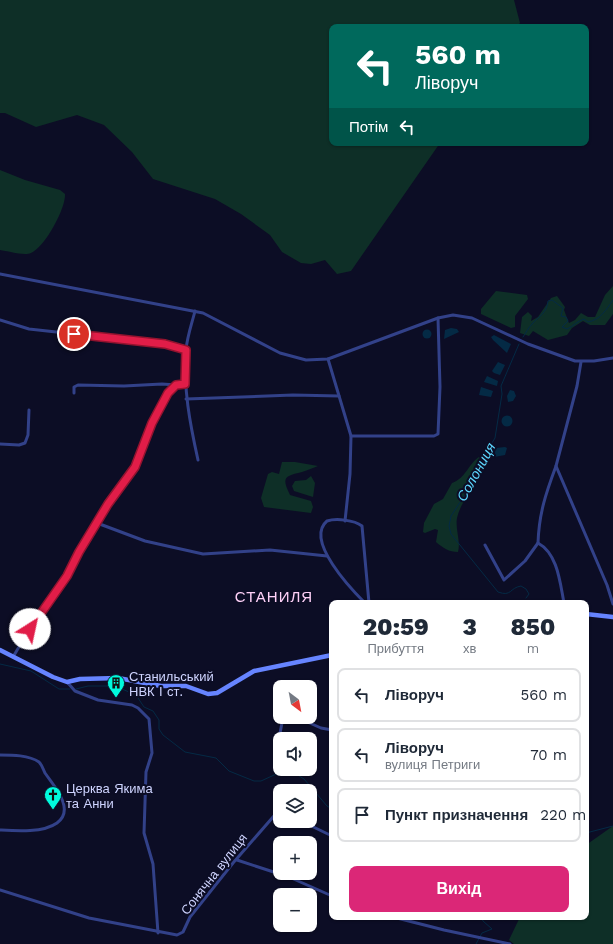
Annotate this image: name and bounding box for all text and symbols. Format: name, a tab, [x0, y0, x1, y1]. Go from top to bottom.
text: 560 m	[415, 38, 501, 71]
icon: left	[349, 40, 401, 92]
text: Ліворуч	[415, 72, 478, 93]
icon: left	[396, 116, 418, 138]
text: Потім	[349, 118, 388, 136]
pin	[57, 317, 91, 351]
icon: arrive	[63, 323, 85, 345]
water label: Солониця	[453, 440, 499, 504]
district label: СТАНИЛЯ	[235, 588, 313, 606]
position arrow	[9, 608, 51, 650]
text: 20:59	[363, 613, 429, 641]
text: 3	[463, 613, 477, 641]
text: 850	[511, 613, 555, 641]
text: Прибуття	[368, 641, 424, 656]
text: хв	[463, 641, 476, 656]
text: m	[527, 641, 539, 656]
place label: Станильський НВК І ст.	[129, 669, 214, 699]
building icon: Станильський НВК І ст.	[106, 673, 126, 698]
north arrow	[273, 680, 317, 724]
map controls	[273, 680, 317, 932]
icon: left	[351, 684, 373, 706]
text: Ліворуч	[385, 686, 444, 704]
text: 560 m	[520, 686, 567, 704]
button: sound	[273, 732, 317, 776]
text: Ліворуч	[385, 739, 444, 757]
icon: left	[351, 744, 373, 766]
text: 70 m	[530, 746, 567, 764]
text: вулиця Петриги	[385, 757, 480, 772]
place label: Церква Якима та Анни	[66, 781, 153, 811]
button: layers	[273, 784, 317, 828]
church icon: Церква Якима та Анни	[43, 785, 63, 810]
icon: arrive	[351, 804, 373, 826]
text: Пункт призначення	[385, 806, 528, 824]
text: 220 m	[540, 806, 586, 824]
street label: Сонячна вулиця	[178, 831, 250, 917]
button: +	[273, 836, 317, 880]
button: Вихід	[349, 866, 569, 912]
button: −	[273, 888, 317, 932]

